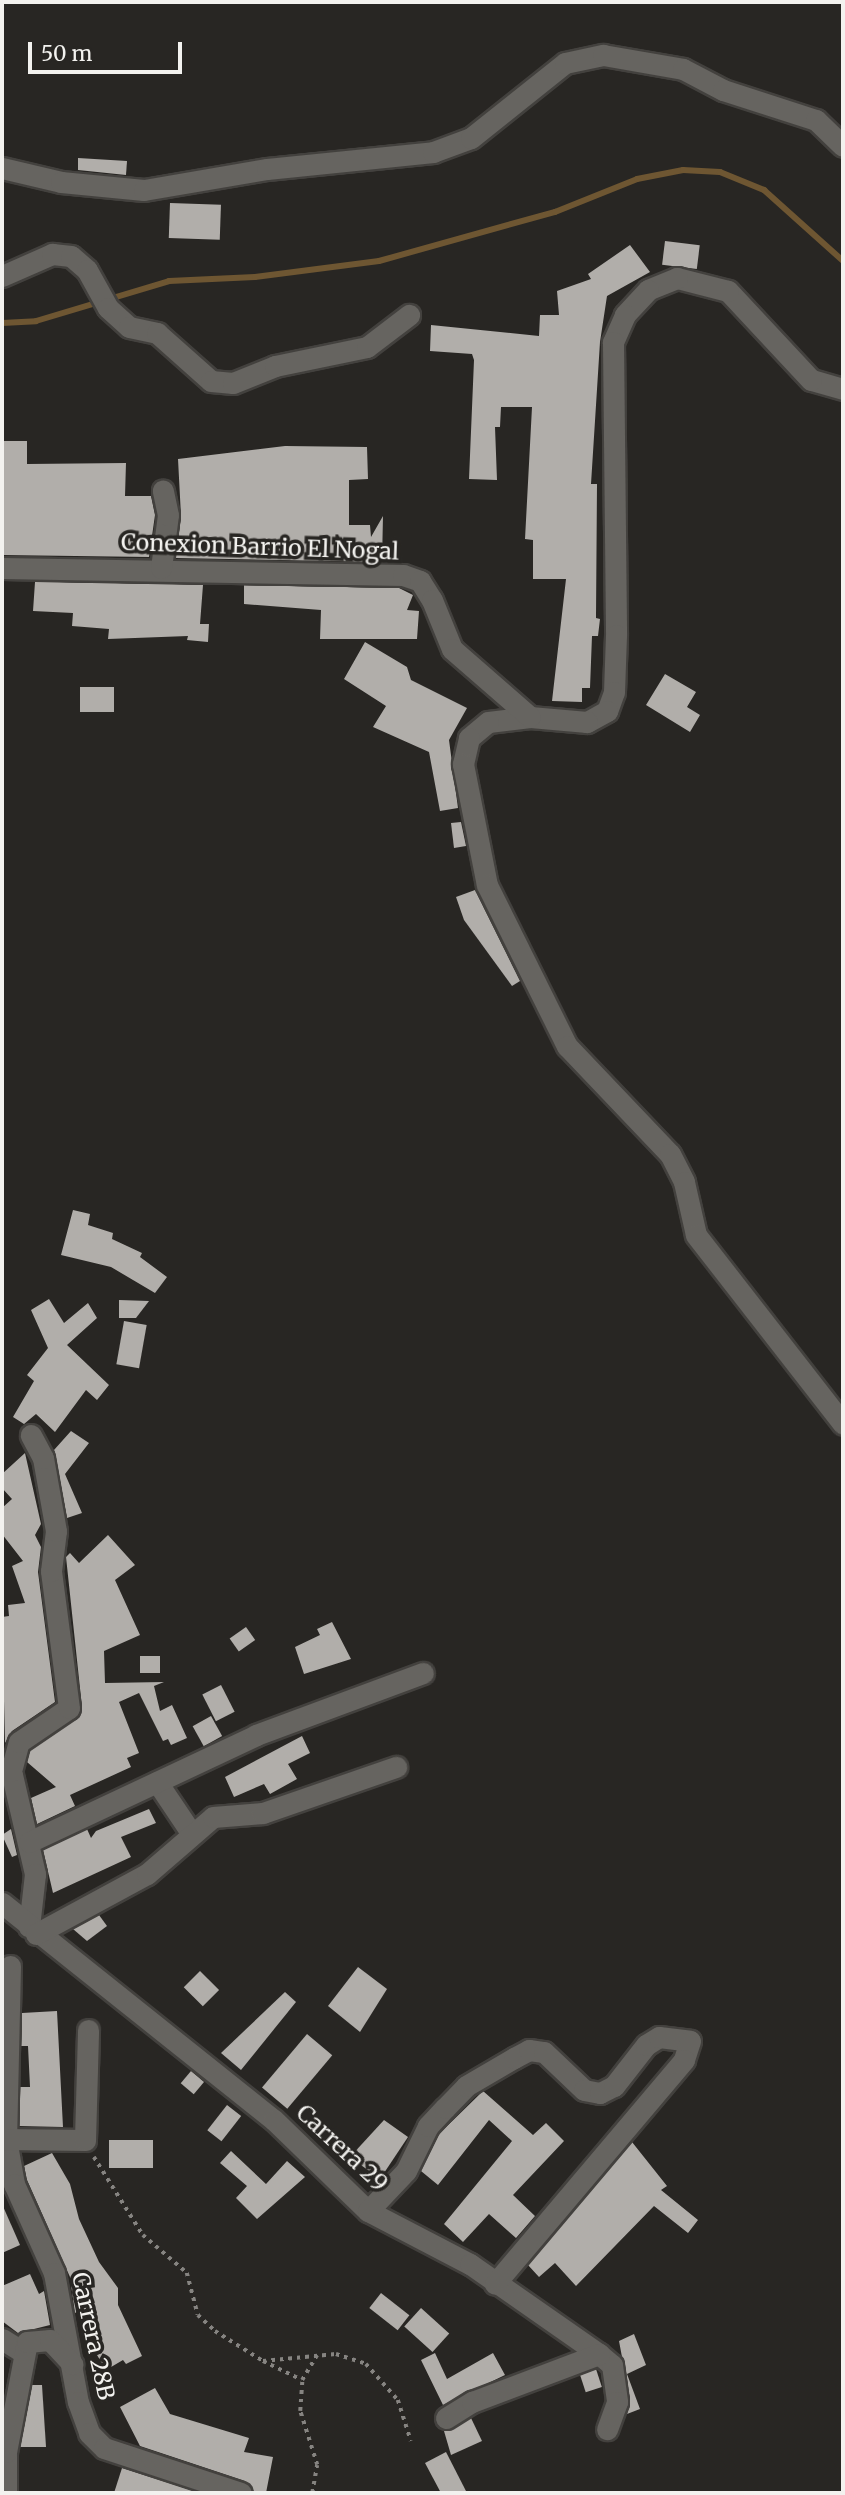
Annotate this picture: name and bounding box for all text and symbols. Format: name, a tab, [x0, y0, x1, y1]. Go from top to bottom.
scale bar	[32, 28, 186, 72]
text: 50 m	[41, 40, 92, 67]
street label: Conexion Barrio El Nogal	[121, 528, 399, 566]
street label: Carrera 29	[291, 2099, 393, 2197]
street label: Carrera 28B	[66, 2270, 120, 2402]

